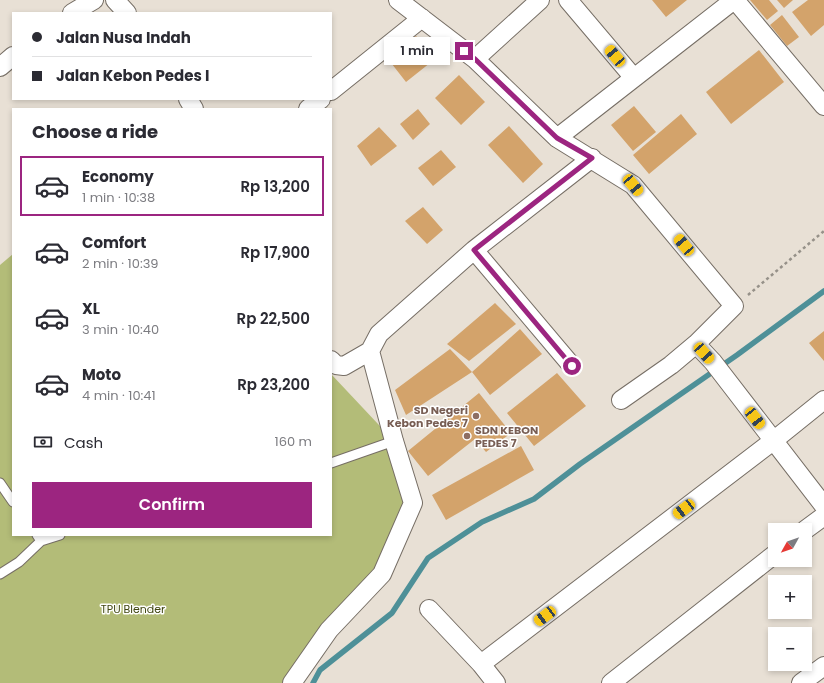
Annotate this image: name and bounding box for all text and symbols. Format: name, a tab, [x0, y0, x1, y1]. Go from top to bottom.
text: Jalan Nusa Indah	[56, 27, 191, 48]
callout: 1 min	[384, 37, 450, 65]
text: 1 min	[400, 41, 434, 60]
route end	[455, 42, 473, 60]
car	[603, 43, 627, 69]
text: Jalan Kebon Pedes I	[56, 65, 209, 86]
text: Choose a ride	[32, 119, 158, 144]
text: Economy	[82, 166, 154, 187]
icon: car	[34, 168, 70, 204]
car	[621, 172, 645, 198]
text: Rp 13,200	[240, 176, 310, 197]
text: 1 min · 10:38	[82, 188, 155, 207]
text: Comfort	[82, 232, 146, 253]
car	[672, 232, 696, 258]
icon: car	[34, 234, 70, 270]
text: Rp 17,900	[240, 242, 310, 263]
text: 2 min · 10:39	[82, 254, 159, 273]
text: XL	[82, 298, 100, 319]
icon: car	[34, 300, 70, 336]
text: Rp 22,500	[237, 308, 310, 329]
text: 3 min · 10:40	[82, 320, 159, 339]
car	[692, 340, 716, 366]
route start	[563, 357, 581, 375]
text: Moto	[82, 364, 121, 385]
icon: car	[34, 366, 70, 402]
text: Rp 23,200	[237, 374, 310, 395]
text: 4 min · 10:41	[82, 386, 156, 405]
place label: SD Negeri Kebon Pedes 7	[387, 402, 468, 431]
car	[743, 405, 767, 431]
marker: SD Negeri Kebon Pedes 7	[471, 411, 481, 421]
place label: SDN KEBON PEDES 7	[475, 422, 538, 451]
icon: cash	[32, 431, 54, 453]
marker: SDN KEBON PEDES 7	[462, 431, 472, 441]
text: Cash	[64, 432, 103, 453]
text: 160 m	[275, 432, 312, 451]
button: Confirm	[32, 482, 312, 528]
car	[671, 497, 697, 521]
north arrow	[768, 523, 812, 567]
map controls	[768, 523, 812, 671]
button: +	[768, 575, 812, 619]
park label: TPU Blender	[101, 601, 165, 617]
car	[532, 604, 558, 628]
button: −	[768, 627, 812, 671]

